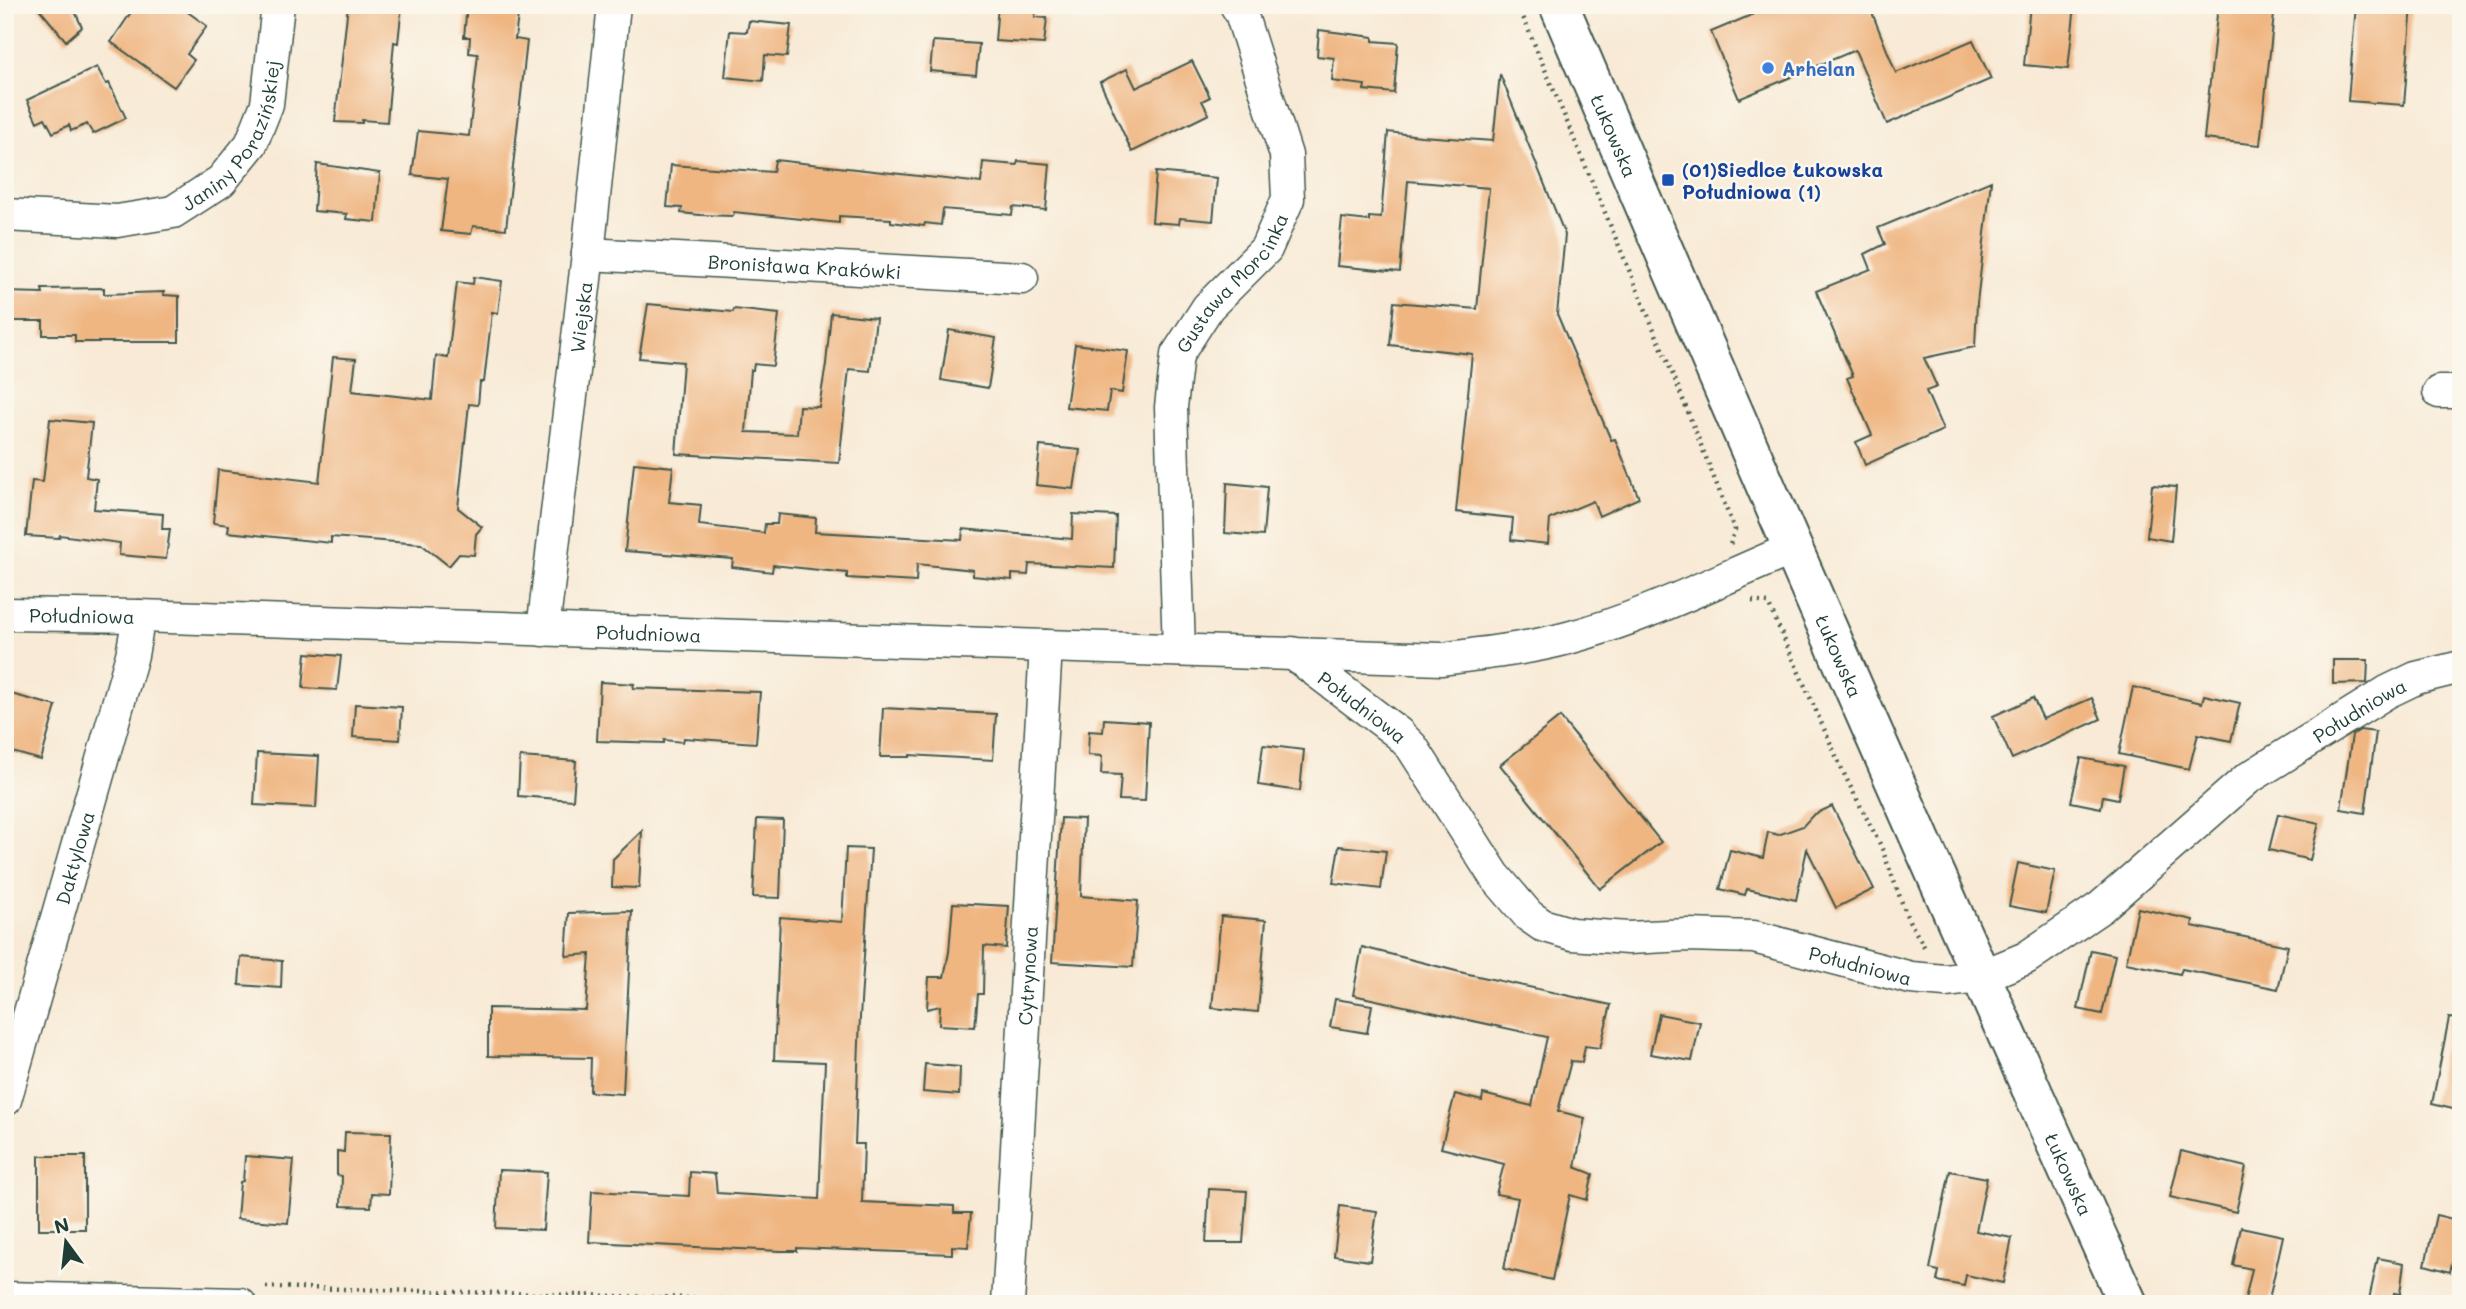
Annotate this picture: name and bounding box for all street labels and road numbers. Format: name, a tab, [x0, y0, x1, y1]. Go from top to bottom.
street label: Janiny Porazińskiej	[177, 59, 284, 216]
street label: Łukowska	[1586, 90, 1643, 181]
street label: Gustawa Morcinka	[1169, 209, 1293, 357]
street label: Bronisława Krakówki	[707, 248, 902, 284]
street label: Wiejska	[564, 280, 597, 354]
street label: Południowa	[29, 602, 135, 628]
street label: Łukowska	[1811, 611, 1869, 701]
street label: Południowa	[596, 619, 702, 647]
street label: Południowa	[1313, 665, 1413, 748]
street label: Południowa	[2308, 672, 2410, 748]
street label: Daktylowa	[49, 808, 99, 907]
street label: Cytrynowa	[1012, 925, 1042, 1026]
street label: Południowa	[1806, 939, 1915, 990]
street label: Łukowska	[2040, 1129, 2099, 1219]

